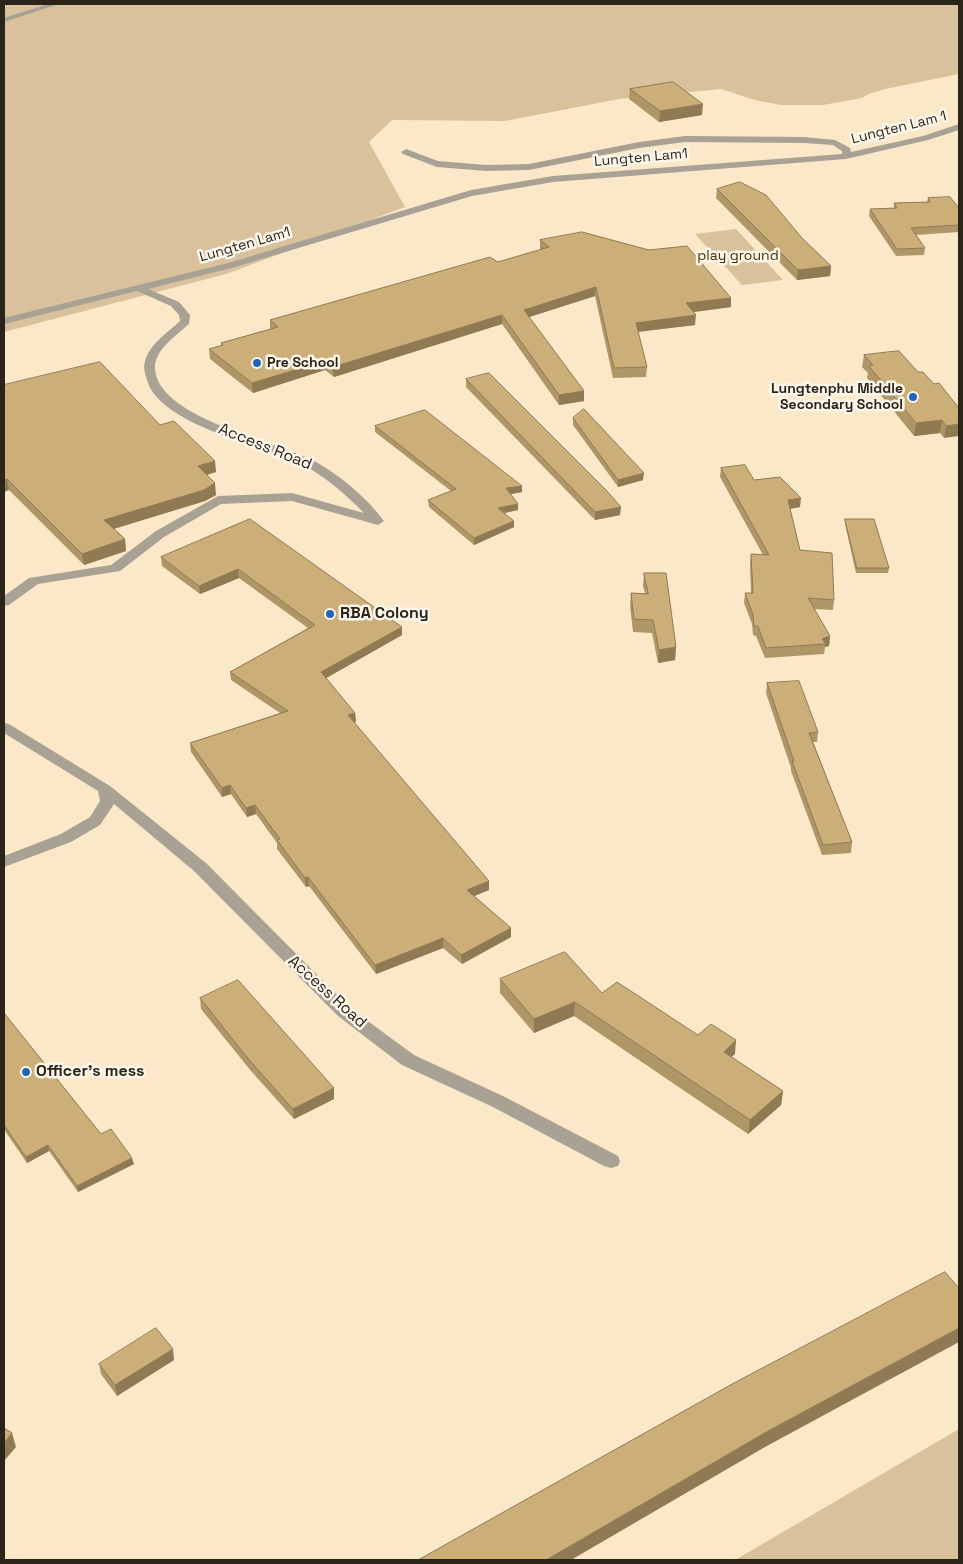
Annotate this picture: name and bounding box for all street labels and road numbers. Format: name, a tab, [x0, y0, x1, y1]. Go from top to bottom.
street label: Lungten Lam 1	[850, 108, 948, 148]
street label: Lungten Lam1	[593, 146, 689, 170]
street label: Lungten Lam1	[198, 224, 292, 266]
street label: Access Road	[216, 420, 314, 474]
street label: Access Road	[284, 952, 370, 1032]

